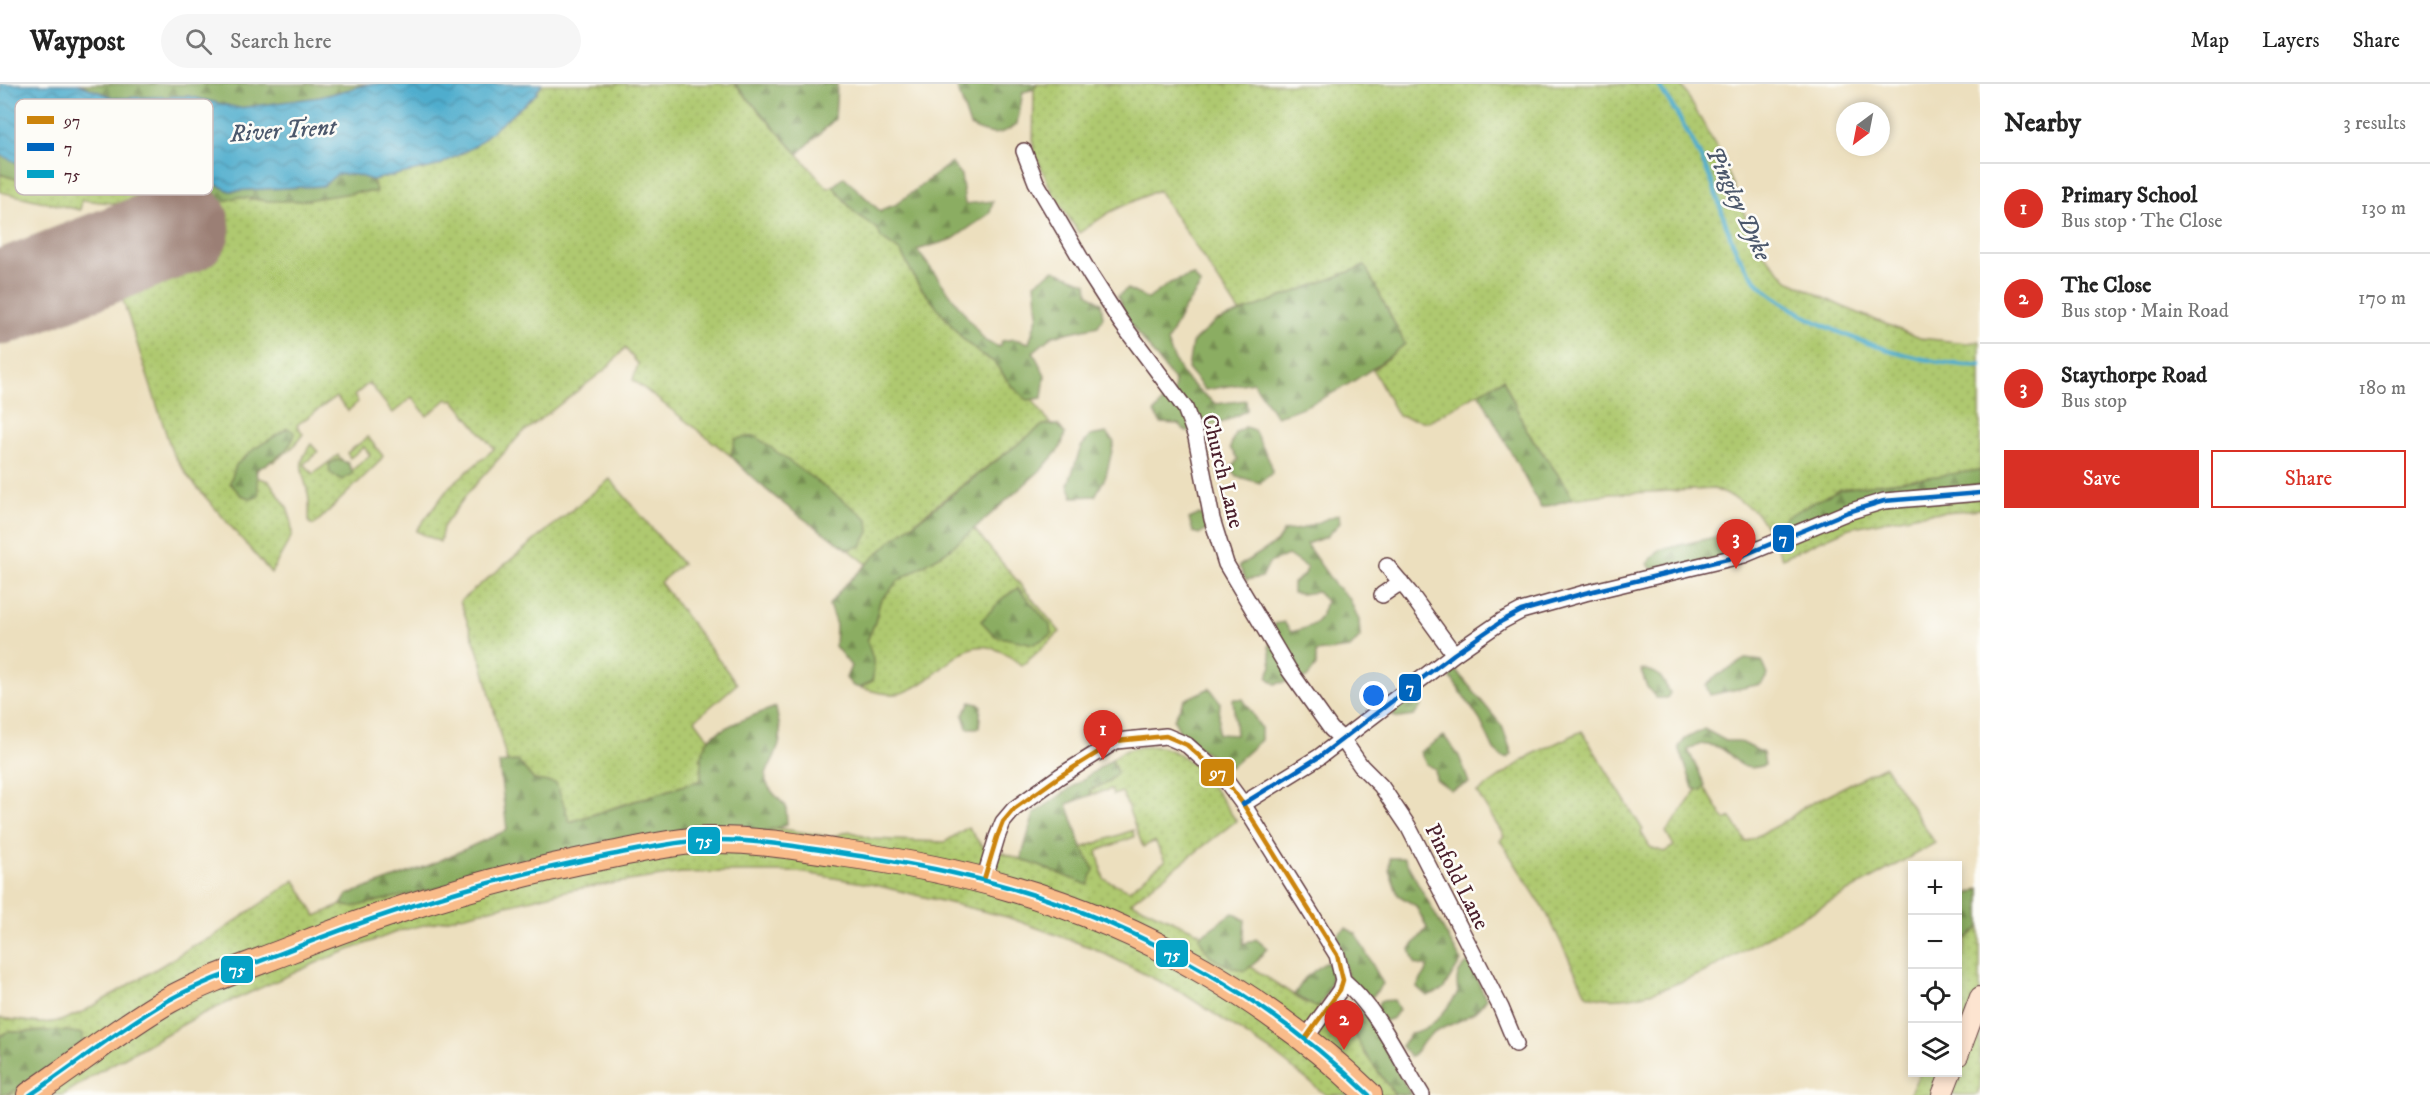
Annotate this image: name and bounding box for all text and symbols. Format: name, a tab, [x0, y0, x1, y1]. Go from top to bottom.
search box	[161, 14, 581, 68]
text: Waypost	[30, 24, 125, 59]
icon: search	[182, 25, 215, 58]
text: Search here	[230, 28, 332, 55]
text: Map	[2190, 28, 2229, 54]
text: Layers	[2262, 28, 2320, 54]
text: Share	[2353, 28, 2400, 54]
legend	[15, 99, 213, 195]
north arrow	[1836, 102, 1890, 156]
text: Nearby	[2004, 107, 2081, 140]
text: 97	[63, 111, 80, 131]
text: 3 results	[2343, 111, 2406, 136]
water label: River Trent	[228, 112, 339, 150]
text: 7	[64, 138, 72, 158]
water label: Pingley Dyke	[1699, 141, 1778, 266]
text: 75	[64, 165, 80, 185]
text: Primary School	[2061, 182, 2197, 209]
text: 1	[2020, 196, 2027, 221]
text: 130 m	[2361, 196, 2406, 221]
text: Bus stop · The Close	[2061, 209, 2223, 234]
text: The Close	[2061, 272, 2151, 299]
text: 2	[2019, 286, 2028, 311]
text: 170 m	[2358, 286, 2406, 311]
text: Bus stop · Main Road	[2061, 299, 2229, 324]
text: Staythorpe Road	[2061, 362, 2207, 389]
text: 3	[2020, 376, 2027, 401]
text: 180 m	[2359, 376, 2406, 401]
text: Bus stop	[2061, 389, 2127, 414]
street label: Church Lane	[1195, 412, 1250, 531]
button: Save	[2004, 450, 2199, 508]
button: Share	[2211, 450, 2406, 508]
pin: 3	[1716, 520, 1756, 569]
line badge: 7	[1772, 524, 1795, 553]
text: 7	[1779, 529, 1787, 549]
line badge: 7	[1398, 673, 1422, 702]
text: 7	[1406, 678, 1414, 698]
your location	[1359, 681, 1388, 710]
pin: 1	[1084, 710, 1122, 760]
line badge: 97	[1200, 758, 1235, 787]
text: 97	[1209, 763, 1226, 783]
street label: Pinfold Lane	[1418, 819, 1495, 934]
line badge: 75	[687, 826, 721, 855]
text: 75	[696, 831, 712, 851]
map controls	[1908, 861, 1962, 1077]
button: +	[1908, 861, 1962, 915]
button: −	[1908, 915, 1962, 969]
line badge: 75	[1155, 939, 1189, 968]
text: 75	[1164, 945, 1180, 965]
line badge: 75	[220, 955, 254, 984]
text: 75	[229, 960, 245, 980]
button: locate	[1908, 969, 1962, 1023]
pin: 2	[1324, 1000, 1364, 1050]
button: layers	[1908, 1023, 1962, 1077]

